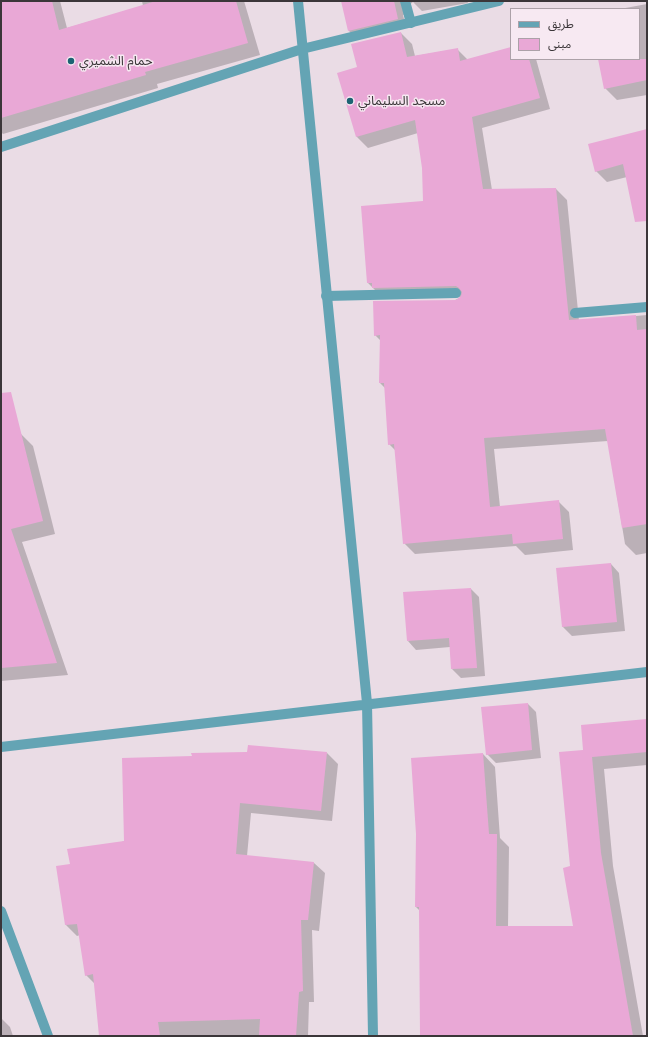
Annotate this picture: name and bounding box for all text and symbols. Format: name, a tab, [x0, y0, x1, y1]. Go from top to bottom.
legend	[510, 8, 640, 60]
text: طريق	[548, 17, 574, 31]
text: مبنى	[548, 37, 571, 51]
place label: حمام الشميري	[79, 53, 153, 69]
marker: حمام الشميري	[66, 56, 76, 66]
place label: مسجد السليماني	[358, 93, 445, 109]
marker: مسجد السليماني	[345, 96, 355, 106]

